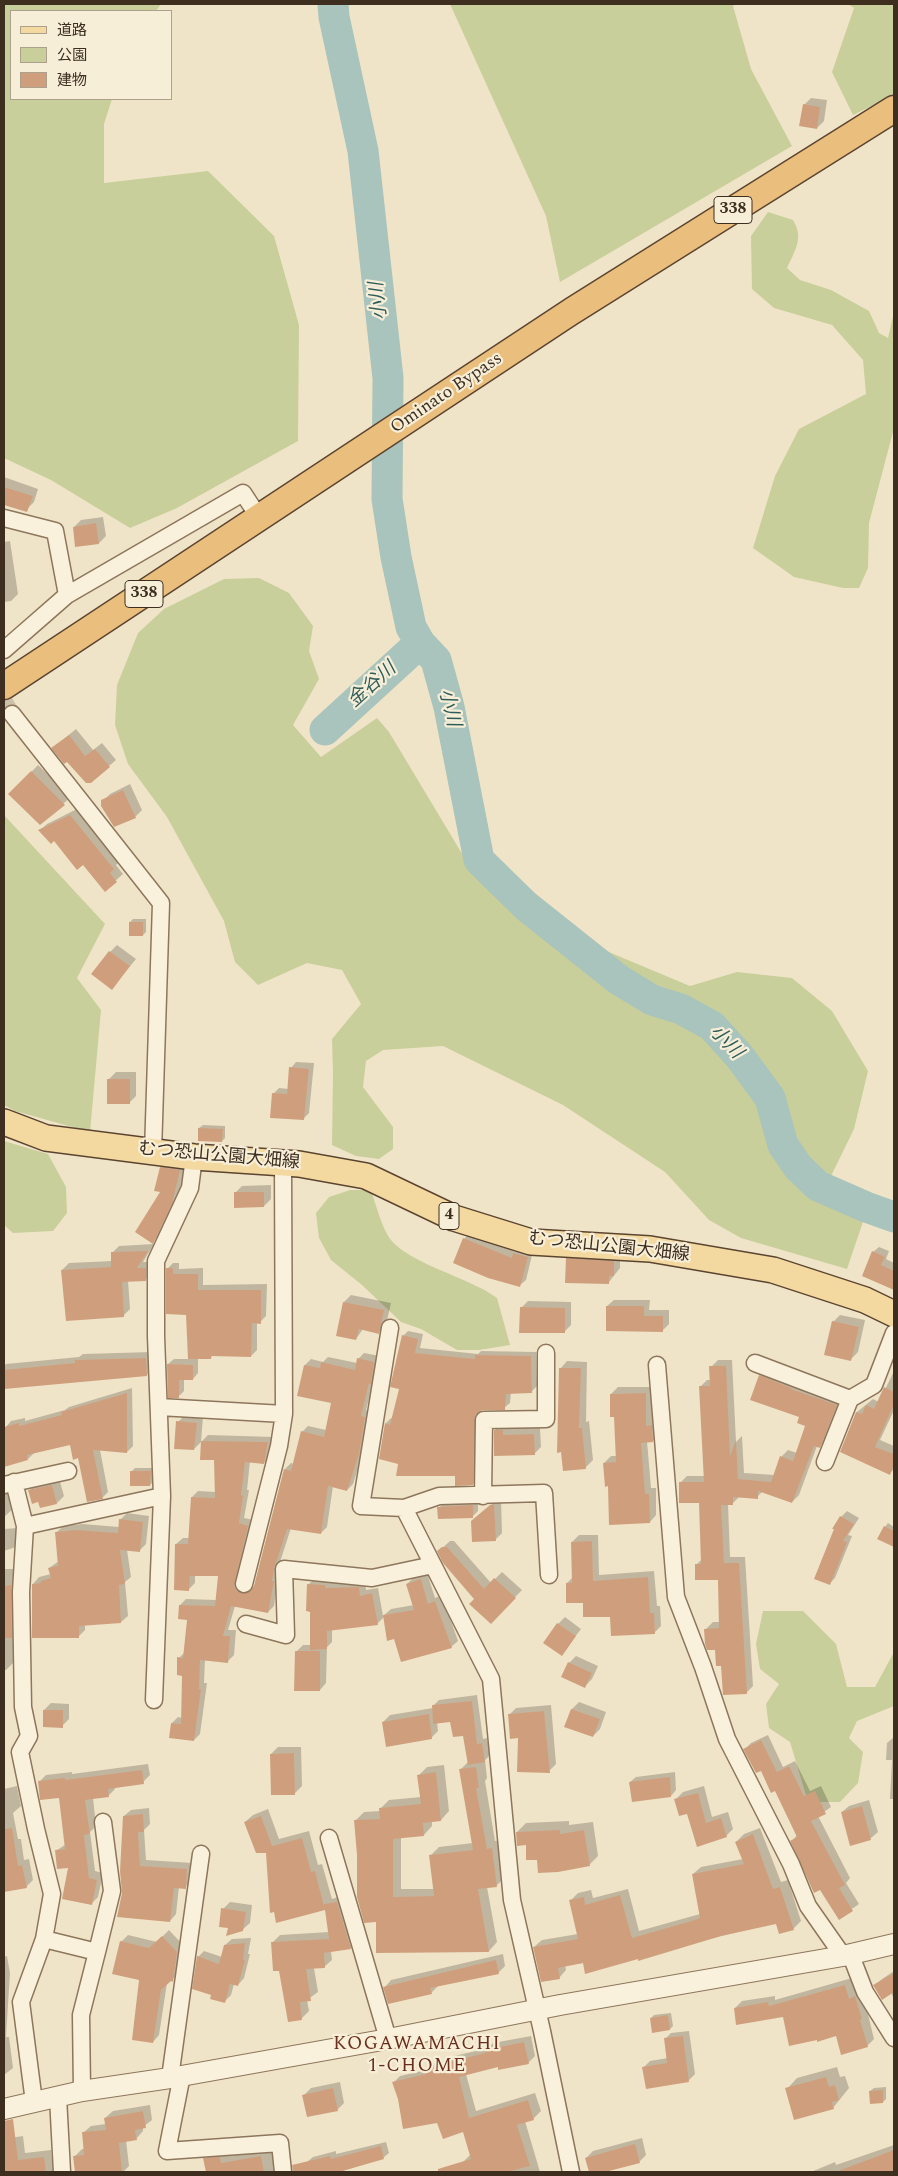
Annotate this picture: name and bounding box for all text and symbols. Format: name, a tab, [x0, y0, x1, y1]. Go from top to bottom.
legend	[10, 10, 172, 100]
text: 道路	[57, 19, 87, 42]
text: 公園	[57, 44, 87, 67]
text: 建物	[57, 69, 87, 92]
road number: 338	[714, 196, 752, 224]
water label: 小川	[367, 281, 393, 321]
street label: Ominato Bypass	[387, 349, 507, 439]
road number: 338	[125, 580, 163, 608]
water label: 金谷川	[344, 658, 402, 714]
water label: 小川	[433, 687, 463, 729]
water label: 小川	[704, 1021, 746, 1065]
street label: むつ恐山公園大畑線	[137, 1139, 301, 1175]
road number: 4	[439, 1202, 459, 1230]
street label: むつ恐山公園大畑線	[527, 1229, 691, 1267]
district label: KOGAWAMACHI 1-CHOME	[332, 2034, 502, 2078]

